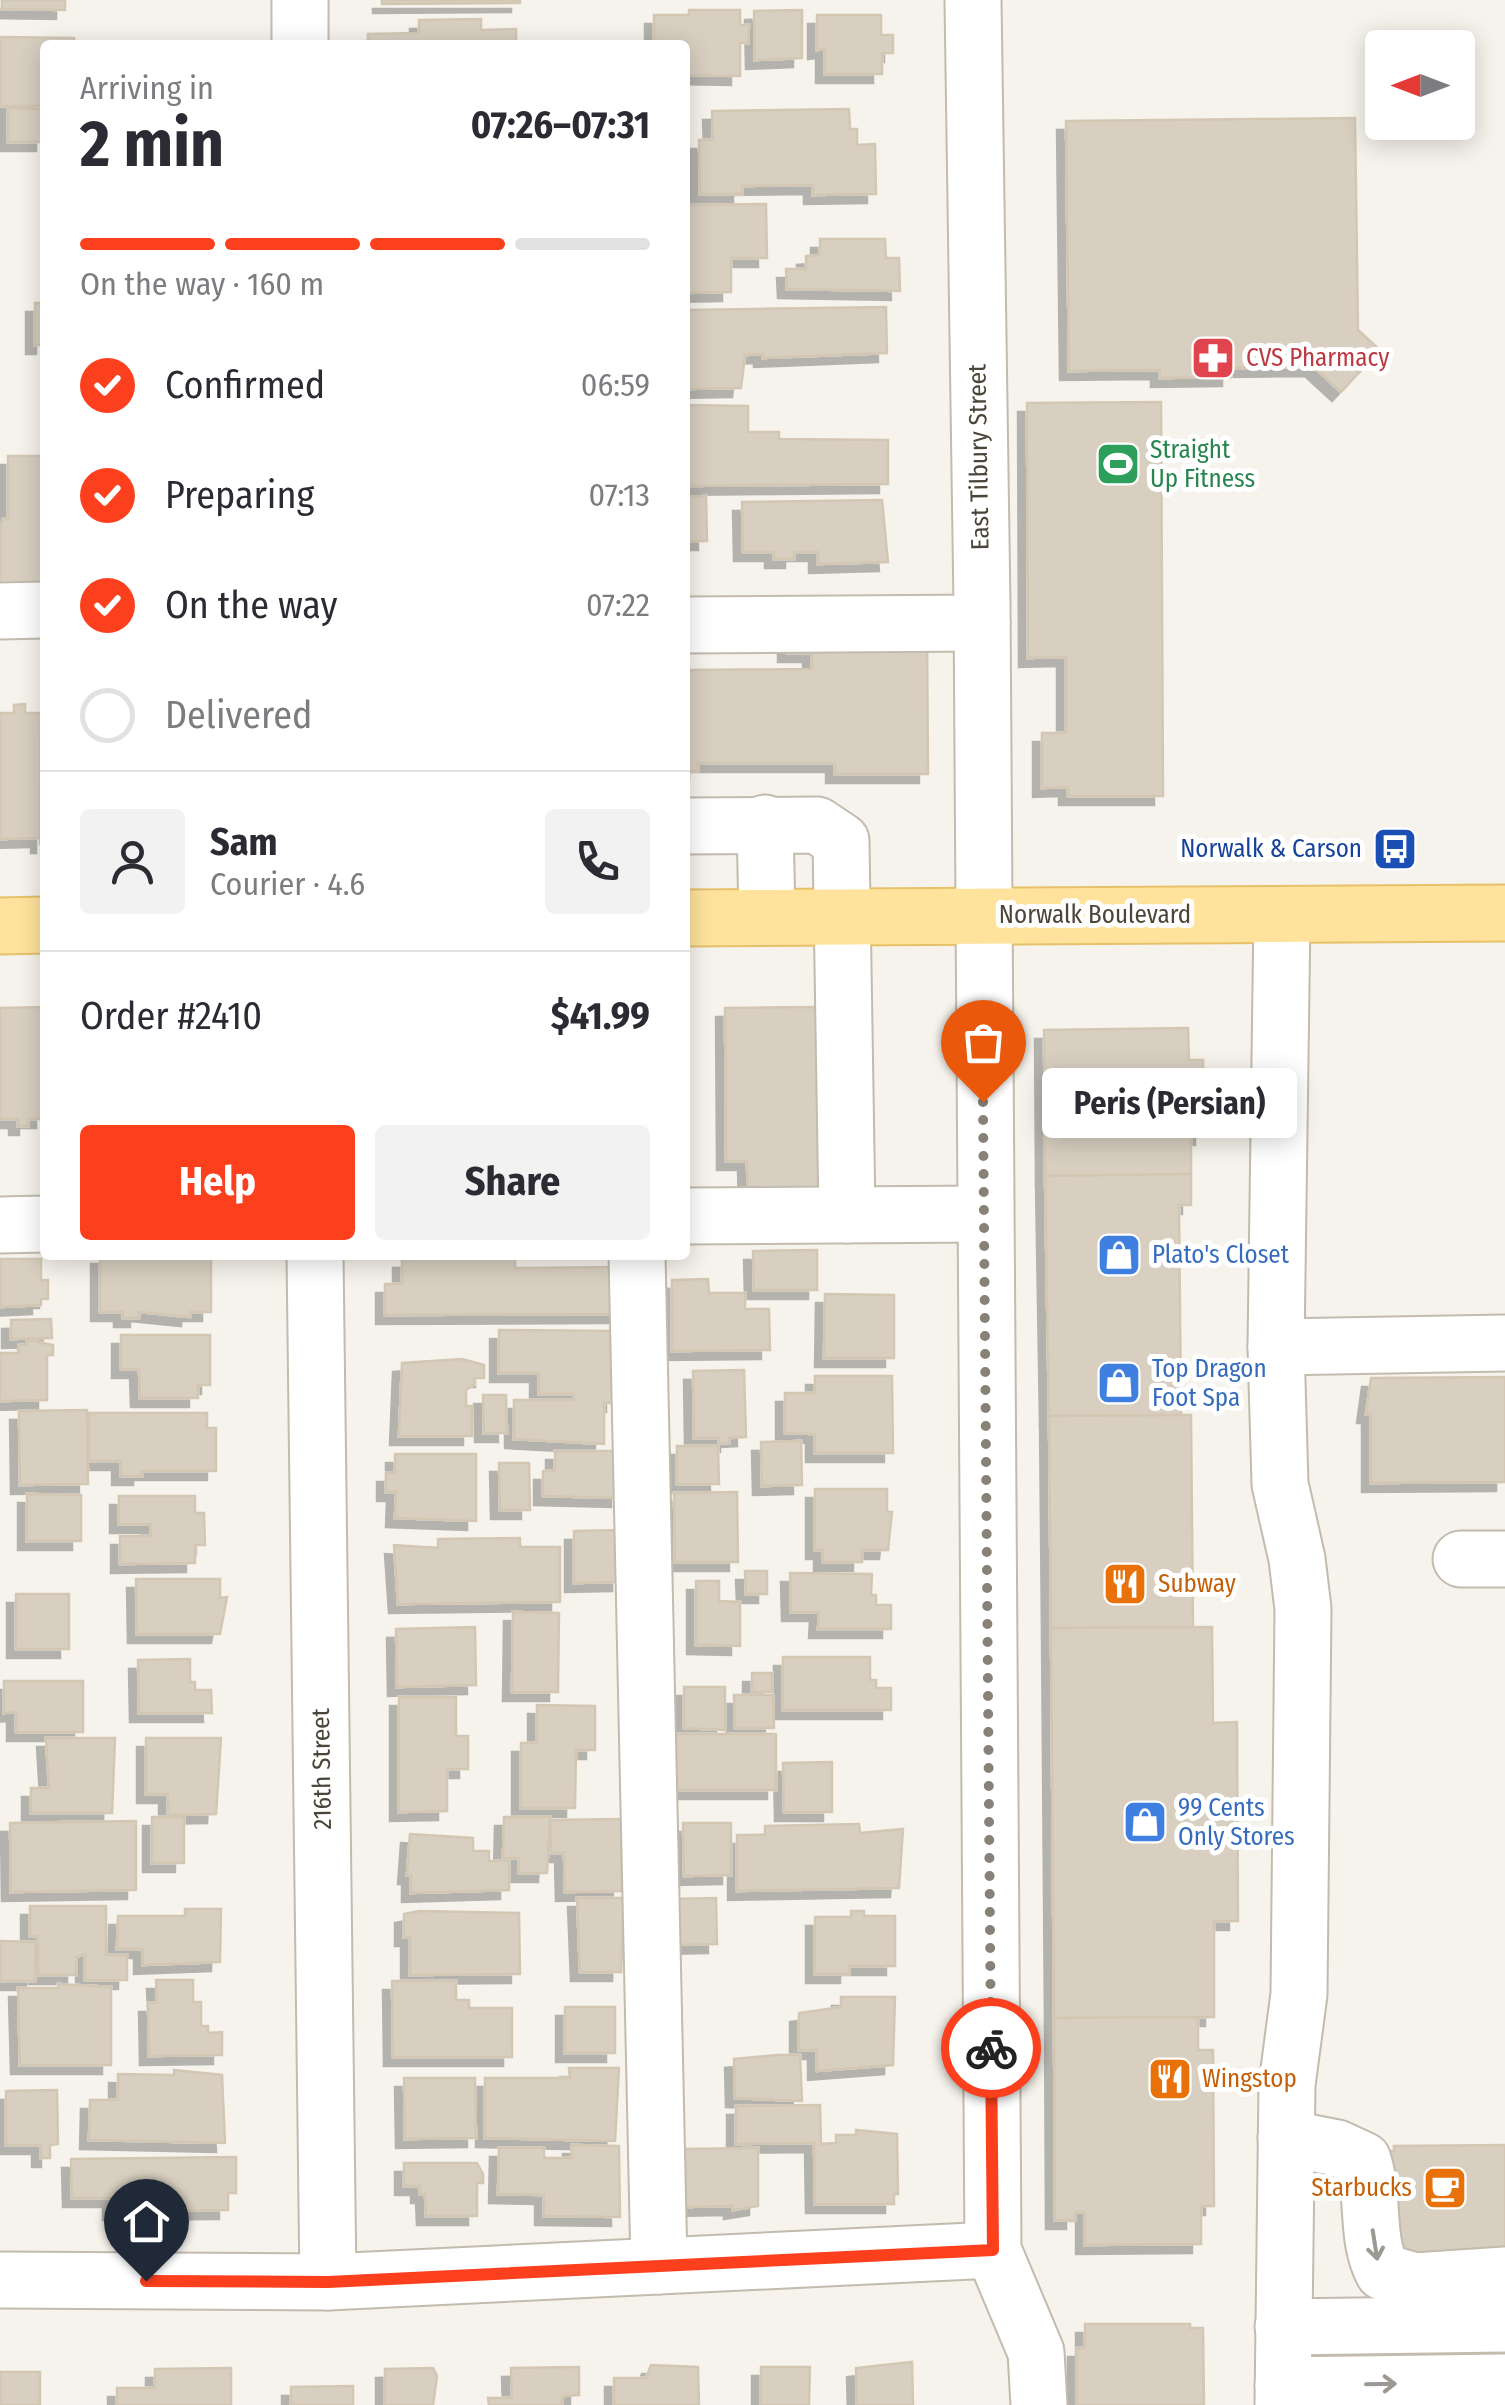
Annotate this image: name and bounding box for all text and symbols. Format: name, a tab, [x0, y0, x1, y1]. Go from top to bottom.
north arrow	[1365, 30, 1475, 140]
map controls	[1365, 30, 1475, 140]
text: Arriving in	[80, 69, 214, 107]
text: 07:26–07:31	[471, 102, 650, 148]
text: 2 min	[80, 105, 224, 183]
text: On the way · 160 m	[80, 265, 324, 303]
pharmacy icon: CVS Pharmacy	[1190, 335, 1236, 381]
place label: CVS Pharmacy	[1246, 343, 1389, 373]
icon: check	[80, 358, 135, 413]
text: Confirmed	[165, 362, 325, 408]
street label: East Tilbury Street	[962, 363, 996, 550]
text: 06:59	[581, 366, 650, 404]
place label: Straight Up Fitness	[1150, 435, 1255, 494]
sports icon: Straight Up Fitness	[1095, 441, 1141, 487]
icon: check	[80, 468, 135, 523]
text: Preparing	[165, 472, 314, 518]
text: 07:13	[589, 476, 650, 514]
icon: check	[80, 578, 135, 633]
text: On the way	[165, 582, 337, 628]
text: 07:22	[586, 586, 650, 624]
text: Delivered	[165, 692, 312, 738]
button: person	[80, 809, 185, 914]
button: phone	[545, 809, 650, 914]
text: Sam	[210, 819, 278, 865]
bus stop icon: Norwalk & Carson	[1372, 826, 1418, 872]
place label: Norwalk & Carson	[1180, 834, 1362, 864]
text: Courier · 4.6	[210, 865, 365, 903]
street label: Norwalk Boulevard	[999, 900, 1191, 930]
text: Order #2410	[80, 993, 262, 1039]
text: $41.99	[551, 993, 650, 1039]
pin	[941, 1000, 1026, 1103]
icon: bag	[956, 1015, 1011, 1070]
callout: Peris (Persian)	[1043, 1067, 1298, 1137]
text: Peris (Persian)	[1074, 1084, 1265, 1122]
button: Help	[80, 1125, 355, 1240]
button: Share	[375, 1125, 650, 1240]
shop icon: Plato's Closet	[1096, 1232, 1142, 1278]
place label: Plato's Closet	[1152, 1240, 1290, 1270]
place label: Top Dragon Foot Spa	[1152, 1354, 1267, 1413]
shop icon: Top Dragon Foot Spa	[1096, 1360, 1142, 1406]
restaurant icon: Subway	[1102, 1561, 1148, 1607]
place label: Subway	[1158, 1569, 1236, 1599]
street label: 216th Street	[306, 1707, 338, 1830]
place label: 99 Cents Only Stores	[1178, 1793, 1295, 1852]
shop icon: 99 Cents Only Stores	[1122, 1799, 1168, 1845]
courier	[941, 1998, 1041, 2098]
icon: bike	[964, 2021, 1019, 2076]
restaurant icon: Wingstop	[1147, 2056, 1193, 2102]
place label: Wingstop	[1202, 2064, 1297, 2094]
cafe icon: Starbucks	[1422, 2165, 1468, 2211]
place label: Starbucks	[1311, 2173, 1412, 2203]
pin	[104, 2179, 189, 2282]
icon: home	[119, 2194, 174, 2249]
one-way arrow	[1366, 2228, 1385, 2261]
one-way arrow	[1364, 2374, 1396, 2393]

